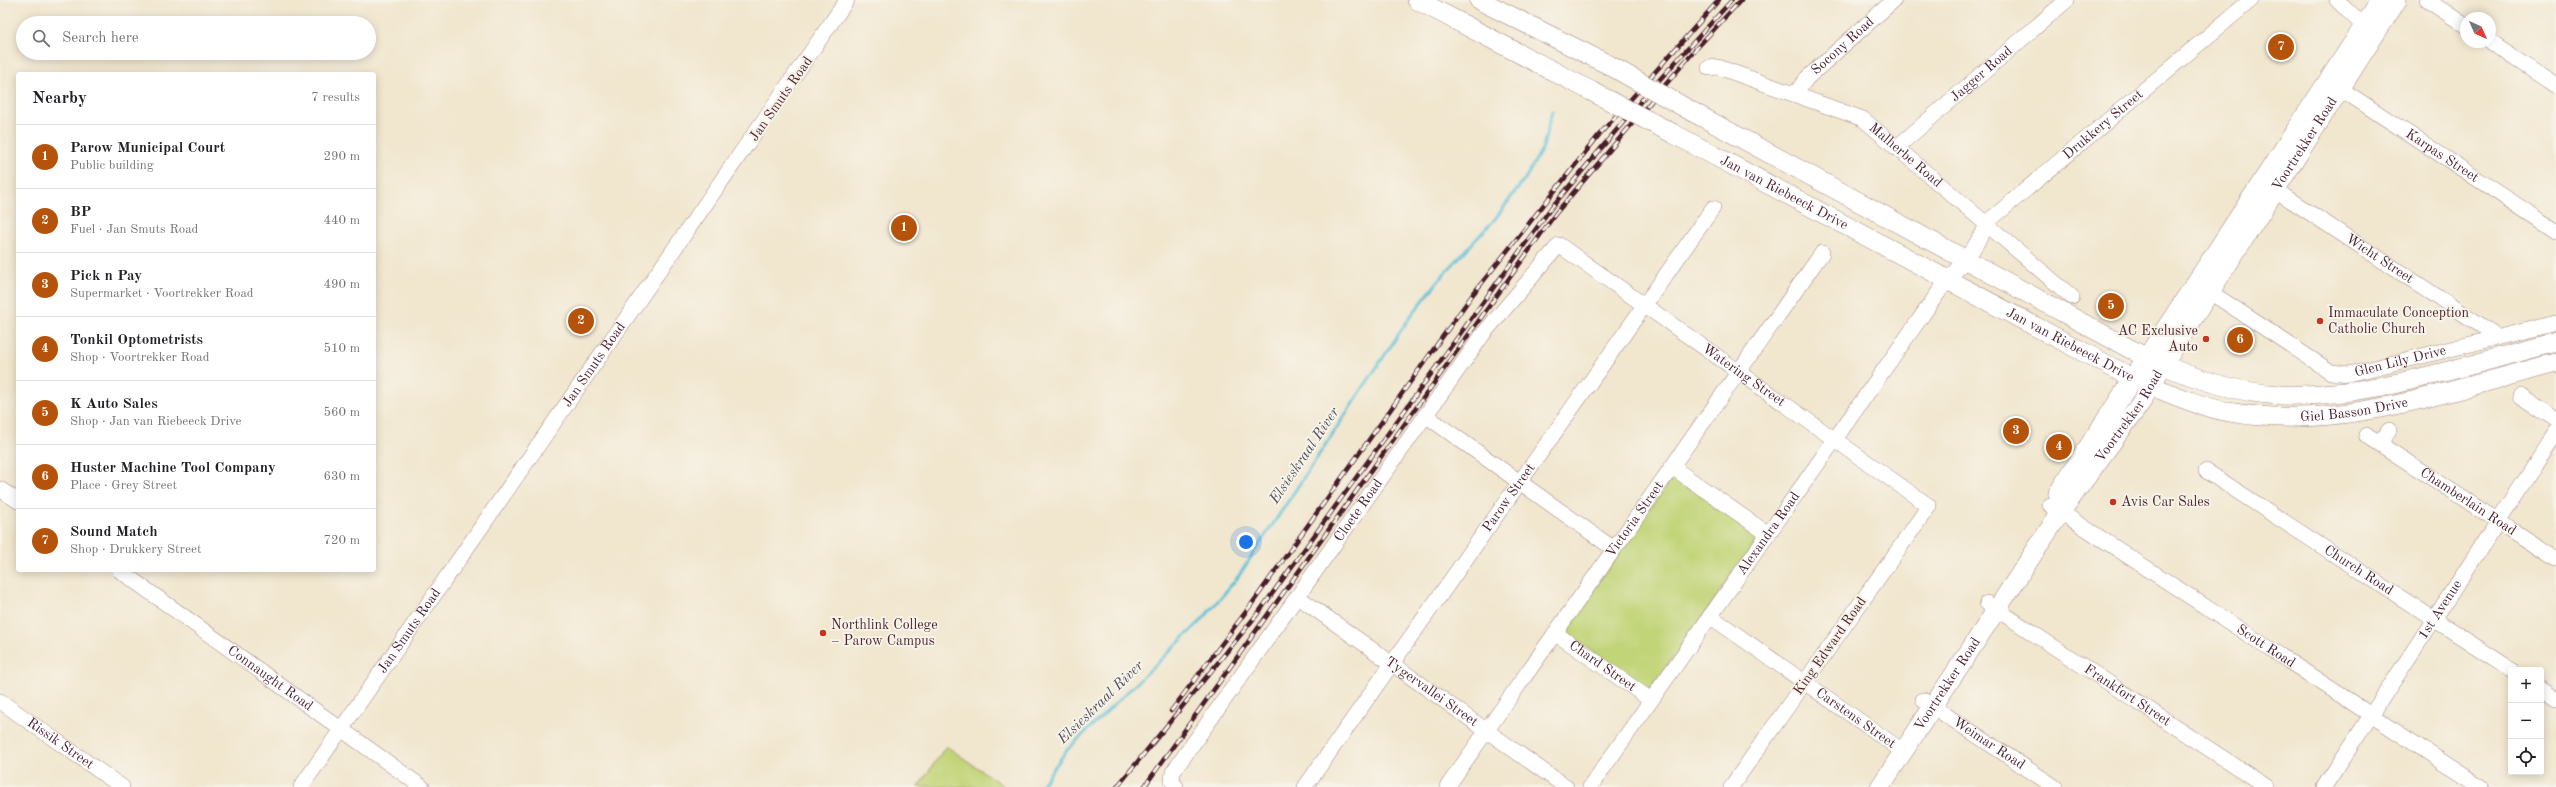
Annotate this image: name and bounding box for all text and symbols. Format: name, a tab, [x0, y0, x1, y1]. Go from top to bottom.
north arrow	[2460, 12, 2496, 48]
street label: Socony Road	[1809, 14, 1877, 77]
search box	[16, 16, 376, 60]
icon: search	[30, 27, 52, 49]
text: Search here	[62, 31, 139, 46]
pin: 7	[2268, 32, 2294, 62]
street label: Jagger Road	[1948, 44, 2015, 105]
street label: Jan Smuts Road	[747, 54, 815, 144]
street label: Drukkery Street	[2061, 87, 2146, 162]
text: Nearby	[32, 90, 87, 107]
text: 7 results	[311, 91, 360, 104]
street label: Voortrekker Road	[2270, 95, 2340, 193]
street label: Malherbe Road	[1866, 120, 1945, 190]
street label: Karpas Street	[2403, 127, 2481, 185]
text: Parow Municipal Court	[70, 141, 225, 156]
text: 1	[41, 150, 49, 163]
text: 290 m	[323, 150, 360, 163]
street label: Jan van Riebeeck Drive	[1718, 153, 1850, 232]
text: Public building	[70, 159, 154, 172]
text: BP	[70, 205, 91, 220]
pin: 1	[891, 213, 917, 243]
text: 2	[41, 214, 49, 227]
text: 440 m	[323, 214, 360, 227]
text: Fuel · Jan Smuts Road	[70, 223, 198, 236]
street label: Wicht Street	[2343, 232, 2416, 286]
text: Pick n Pay	[70, 269, 142, 284]
text: 3	[41, 278, 49, 291]
text: 490 m	[323, 278, 360, 291]
text: Supermarket · Voortrekker Road	[70, 287, 254, 300]
pin: 5	[2098, 291, 2124, 321]
street label: Jan van Riebeeck Drive	[2004, 305, 2136, 385]
pin: 2	[568, 306, 594, 336]
place label: Immaculate Conception Catholic Church	[2328, 306, 2470, 336]
marker: Immaculate Conception Catholic Church	[2315, 316, 2325, 326]
street label: Jan Smuts Road	[560, 320, 628, 410]
place label: AC Exclusive Auto	[2118, 324, 2198, 354]
pin: 6	[2227, 325, 2253, 355]
text: Tonkil Optometrists	[70, 333, 203, 348]
marker: AC Exclusive Auto	[2201, 334, 2211, 344]
street label: Watering Street	[1700, 341, 1788, 409]
text: 4	[41, 342, 49, 355]
text: 510 m	[323, 342, 360, 355]
street label: Glen Lily Drive	[2353, 343, 2447, 379]
text: Shop · Voortrekker Road	[70, 351, 210, 364]
street label: Voortrekker Road	[2093, 368, 2165, 465]
street label: Giel Basson Drive	[2300, 395, 2409, 424]
text: K Auto Sales	[70, 397, 158, 412]
water label: Elsieskraal River	[1267, 405, 1343, 508]
text: 5	[41, 406, 49, 419]
text: 560 m	[323, 406, 360, 419]
text: Shop · Jan van Riebeeck Drive	[70, 415, 242, 428]
pin: 3	[2003, 416, 2029, 446]
pin: 4	[2046, 432, 2072, 462]
text: Huster Machine Tool Company	[70, 461, 276, 476]
street label: Parow Street	[1480, 461, 1538, 534]
street label: Chamberlain Road	[2418, 465, 2519, 538]
text: 6	[41, 470, 49, 483]
text: 630 m	[323, 470, 360, 483]
street label: Cloete Road	[1332, 476, 1385, 544]
text: Place · Grey Street	[70, 479, 177, 492]
street label: Victoria Street	[1603, 479, 1666, 560]
street label: Alexandra Road	[1735, 490, 1802, 578]
place label: Avis Car Sales	[2121, 495, 2210, 509]
marker: Avis Car Sales	[2108, 497, 2118, 507]
text: Sound Match	[70, 525, 158, 540]
your location	[1236, 532, 1256, 552]
text: 7	[41, 534, 49, 547]
text: 720 m	[323, 534, 360, 547]
text: Shop · Drukkery Street	[70, 543, 201, 556]
street label: Church Road	[2322, 543, 2396, 598]
street label: 1st Avenue	[2416, 578, 2465, 642]
street label: Jan Smuts Road	[375, 586, 443, 676]
street label: King Edward Road	[1791, 595, 1869, 697]
place label: Northlink College – Parow Campus	[831, 618, 938, 648]
street label: Scott Road	[2234, 622, 2298, 670]
marker: Northlink College – Parow Campus	[818, 628, 828, 638]
street label: Voortrekker Road	[1912, 635, 1983, 733]
street label: Chard Street	[1567, 638, 1639, 694]
street label: Connaught Road	[225, 643, 315, 713]
street label: Tygervallei Street	[1383, 654, 1481, 729]
water label: Elsieskraal River	[1055, 658, 1147, 748]
street label: Frankfort Street	[2082, 662, 2173, 729]
map controls	[2508, 667, 2544, 775]
button: +	[2508, 667, 2544, 703]
street label: Carstens Street	[1813, 685, 1898, 751]
button: −	[2508, 703, 2544, 739]
street label: Rissik Street	[25, 715, 97, 772]
street label: Weimar Road	[1951, 715, 2027, 772]
button: locate	[2508, 739, 2544, 775]

